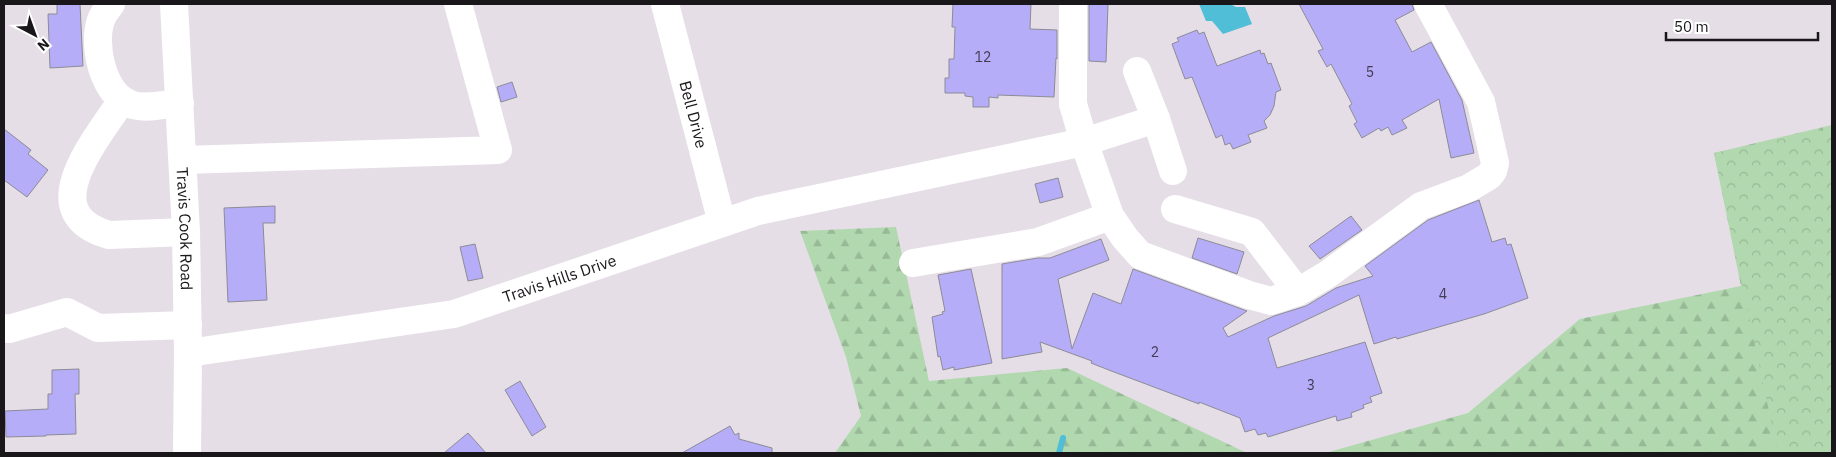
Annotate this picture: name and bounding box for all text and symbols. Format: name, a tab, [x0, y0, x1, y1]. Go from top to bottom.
north arrow	[10, 10, 60, 60]
scale bar	[1666, 10, 1818, 42]
text: 50 m	[1674, 17, 1709, 36]
text: N	[34, 35, 53, 55]
house number: 12	[975, 48, 991, 66]
house number: 5	[1366, 63, 1374, 81]
street label: Bell Drive	[675, 78, 712, 150]
street label: Travis Cook Road	[173, 167, 197, 290]
street label: Travis Hills Drive	[500, 250, 619, 307]
house number: 4	[1439, 285, 1447, 303]
house number: 2	[1151, 343, 1159, 361]
house number: 3	[1307, 376, 1315, 394]

